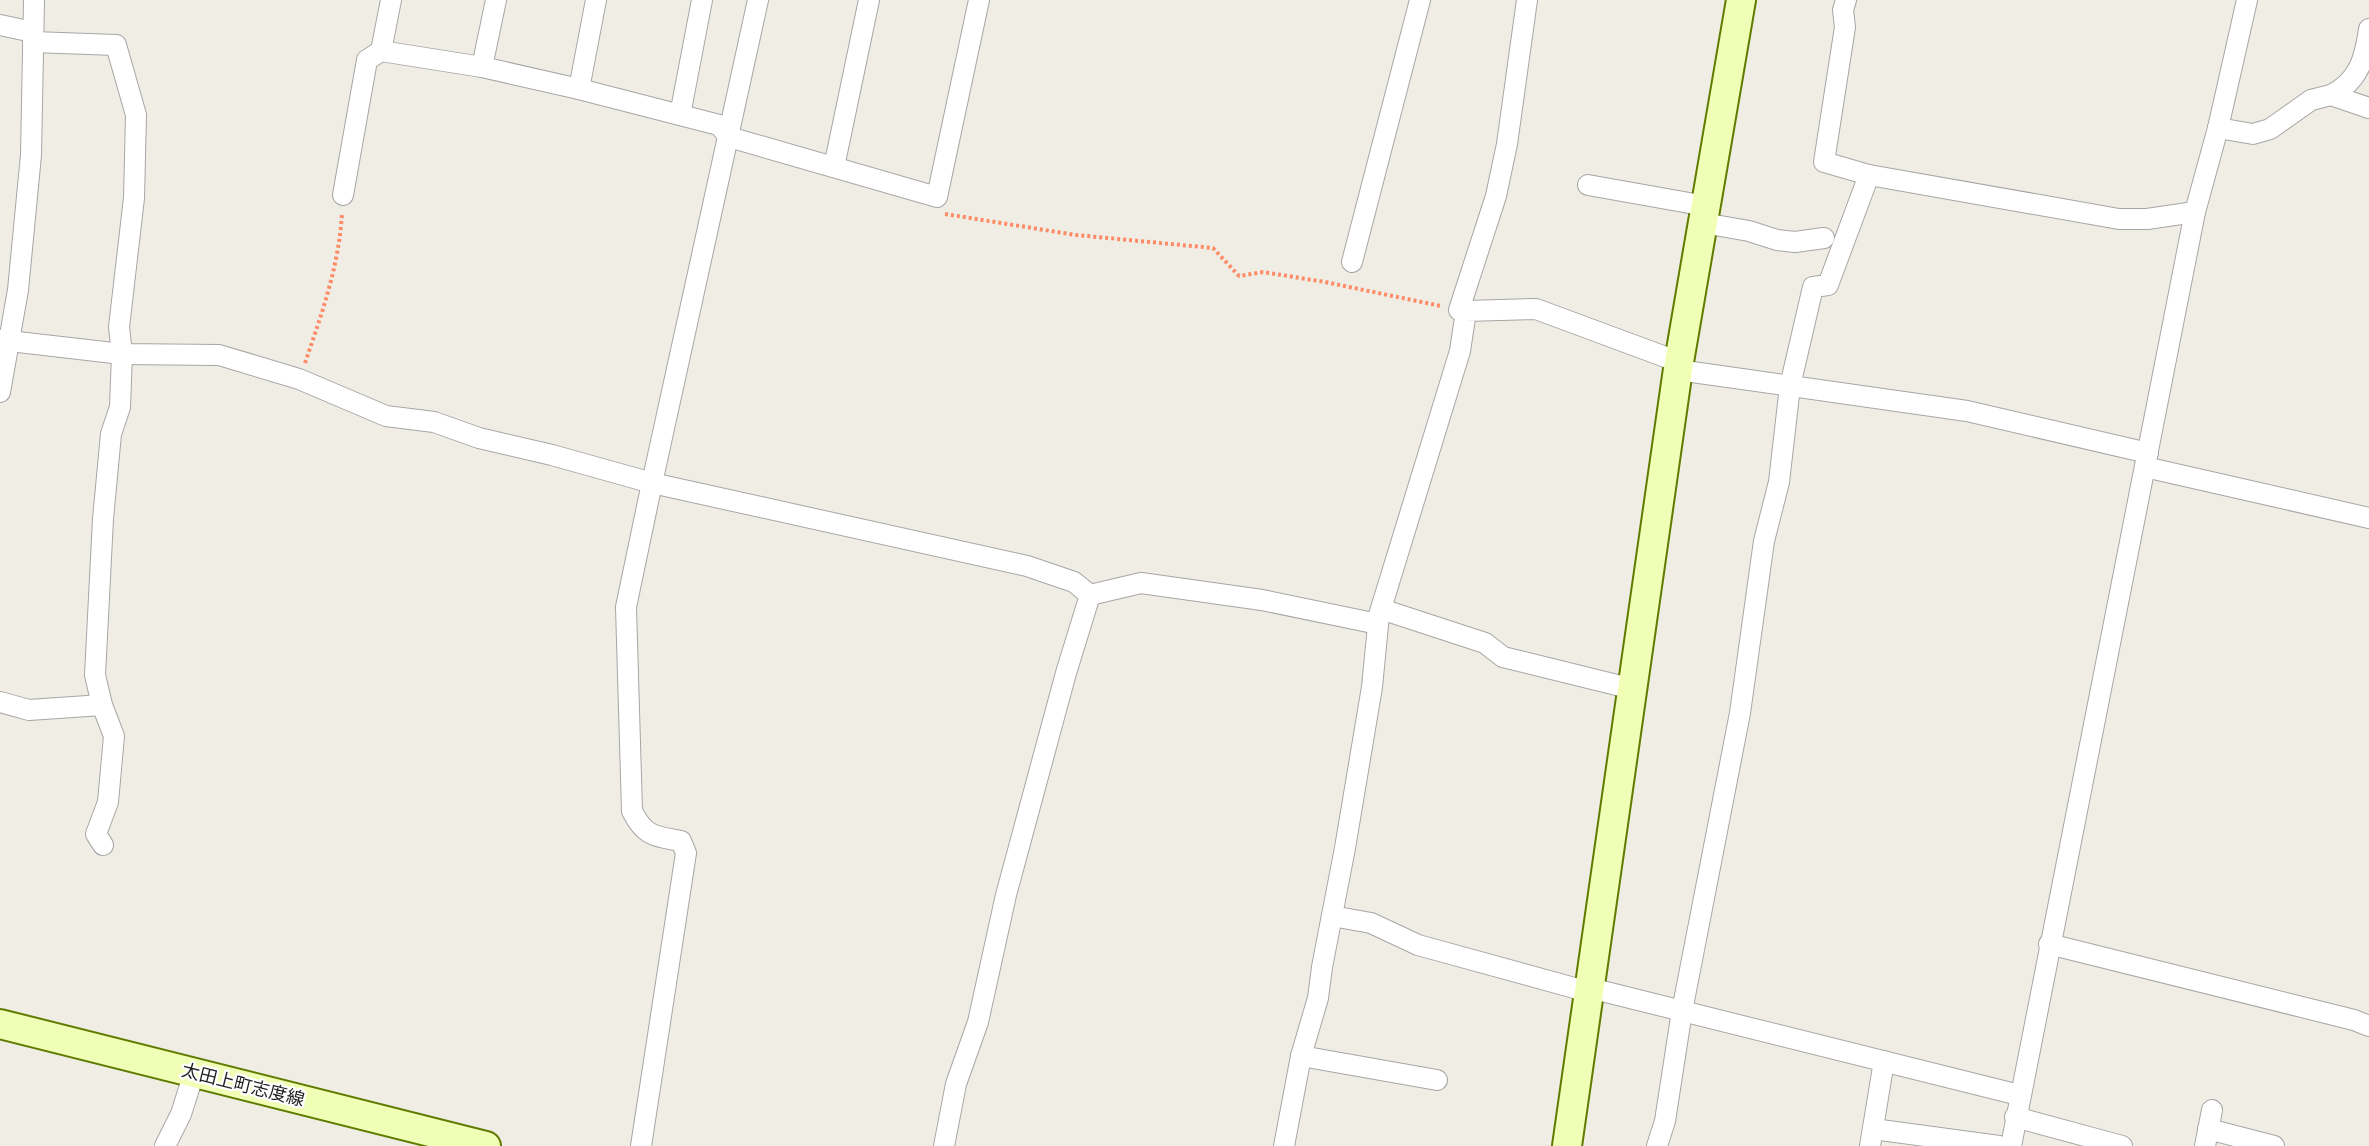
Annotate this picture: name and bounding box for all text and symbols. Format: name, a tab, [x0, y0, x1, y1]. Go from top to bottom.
street label: 太田上町志度線	[179, 1059, 307, 1110]

